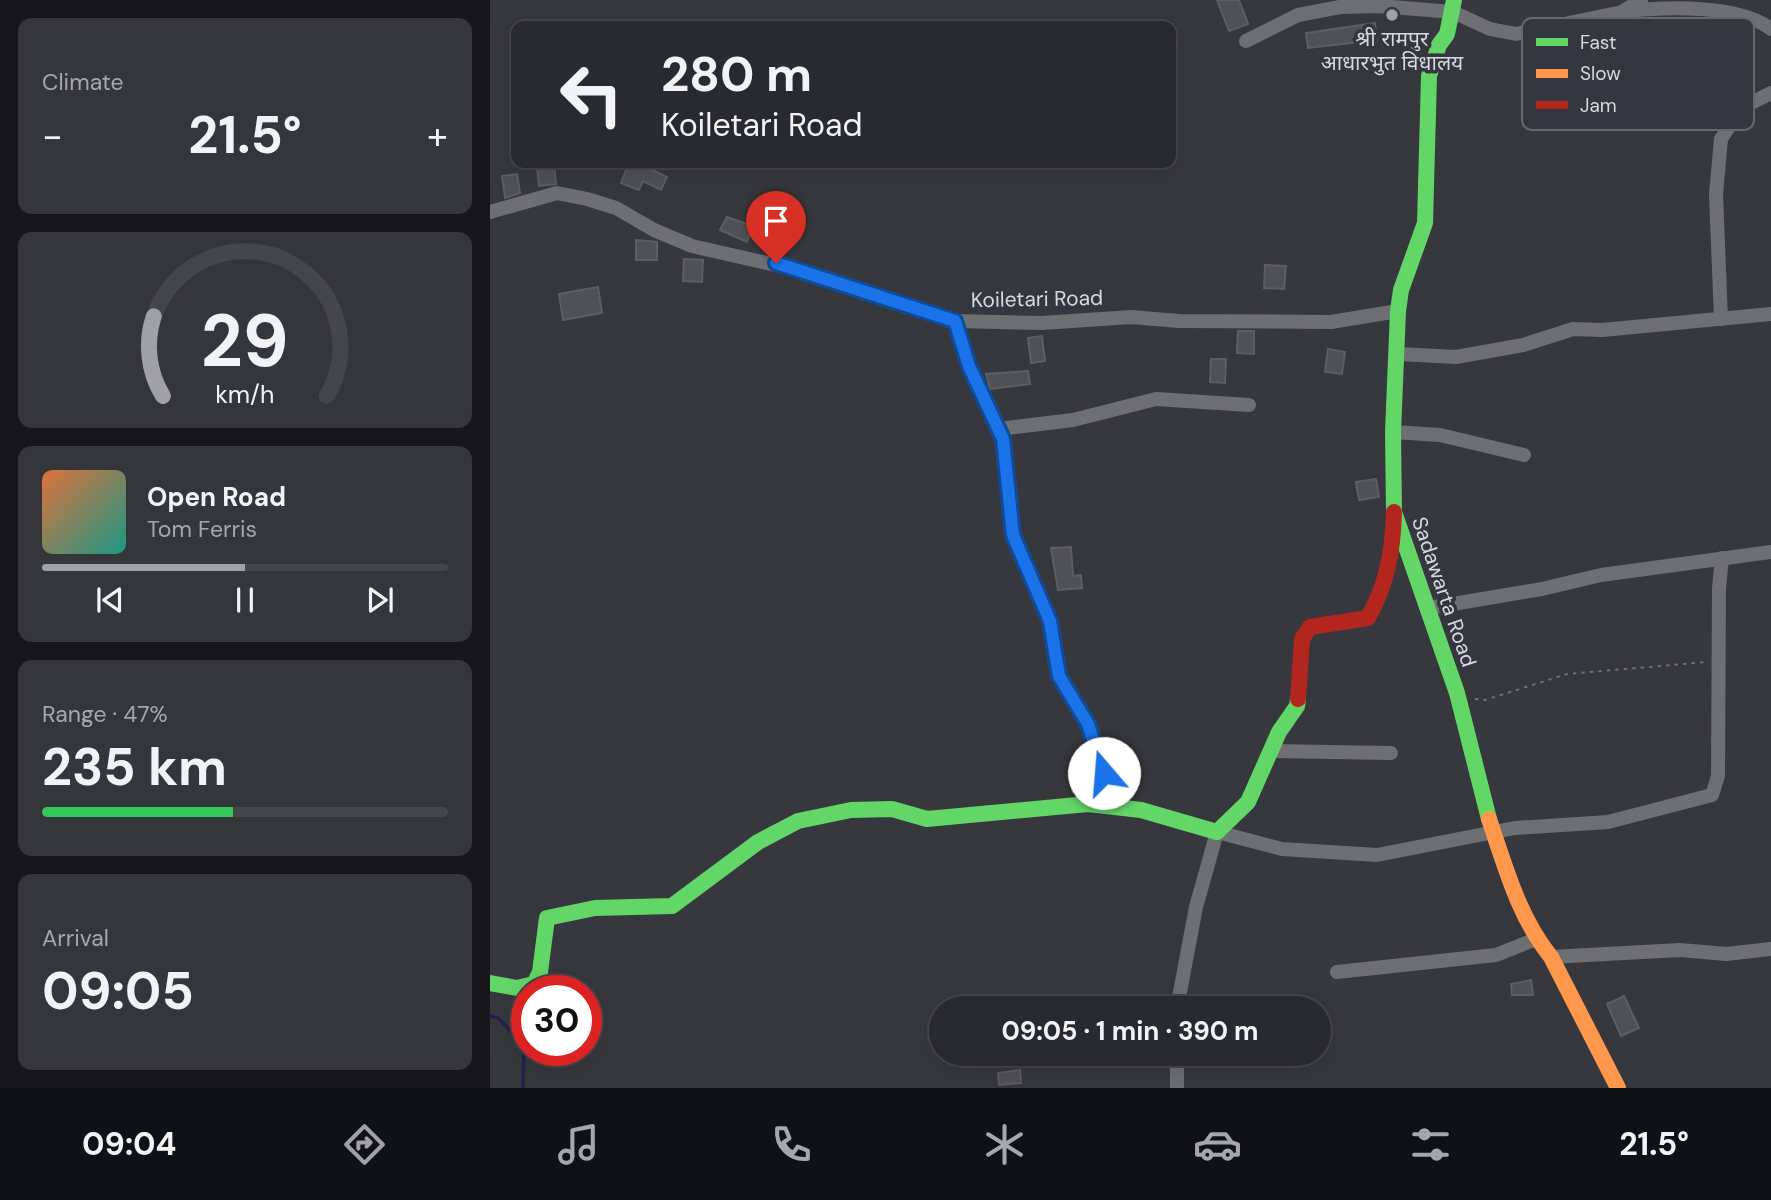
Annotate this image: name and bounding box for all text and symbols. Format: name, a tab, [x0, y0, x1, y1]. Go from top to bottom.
marker: श्री रामपुर आधारभुत विधालय	[1384, 7, 1400, 23]
legend	[1522, 18, 1754, 130]
place label: श्री रामपुर आधारभुत विधालय	[1321, 25, 1464, 77]
text: Fast	[1580, 30, 1616, 55]
text: 280 m	[661, 42, 812, 106]
icon: left	[546, 49, 637, 140]
text: Slow	[1580, 61, 1621, 86]
text: Climate	[42, 67, 124, 97]
text: Jam	[1580, 93, 1617, 118]
text: 21.5°	[188, 101, 302, 169]
text: Koiletari Road	[661, 104, 863, 146]
text: −	[42, 111, 63, 161]
text: +	[427, 111, 448, 161]
pin	[746, 191, 806, 263]
icon: arrive	[757, 202, 795, 240]
street label: Koiletari Road	[971, 284, 1103, 314]
text: 29	[201, 294, 289, 389]
text: km/h	[215, 378, 275, 411]
text: Open Road	[147, 480, 286, 514]
street label: Sadawarta Road	[1405, 513, 1483, 671]
text: Tom Ferris	[147, 514, 257, 544]
icon: previous	[91, 581, 129, 619]
icon: pause	[226, 581, 264, 619]
icon: next	[361, 581, 399, 619]
text: Range · 47%	[42, 699, 168, 729]
text: 235 km	[42, 733, 227, 801]
position arrow	[1067, 736, 1141, 810]
text: Arrival	[42, 923, 109, 953]
text: 09:05	[42, 957, 194, 1025]
speed limit sign: 30	[511, 975, 602, 1066]
text: 09:05 · 1 min · 390 m	[1001, 1014, 1259, 1048]
icon: directions	[340, 1120, 389, 1169]
icon: music	[554, 1120, 603, 1169]
icon: phone	[767, 1120, 816, 1169]
icon: climate	[980, 1120, 1029, 1169]
icon: car	[1193, 1120, 1242, 1169]
icon: filters	[1406, 1120, 1455, 1169]
text: 09:04	[82, 1123, 176, 1165]
text: 21.5°	[1619, 1123, 1689, 1165]

